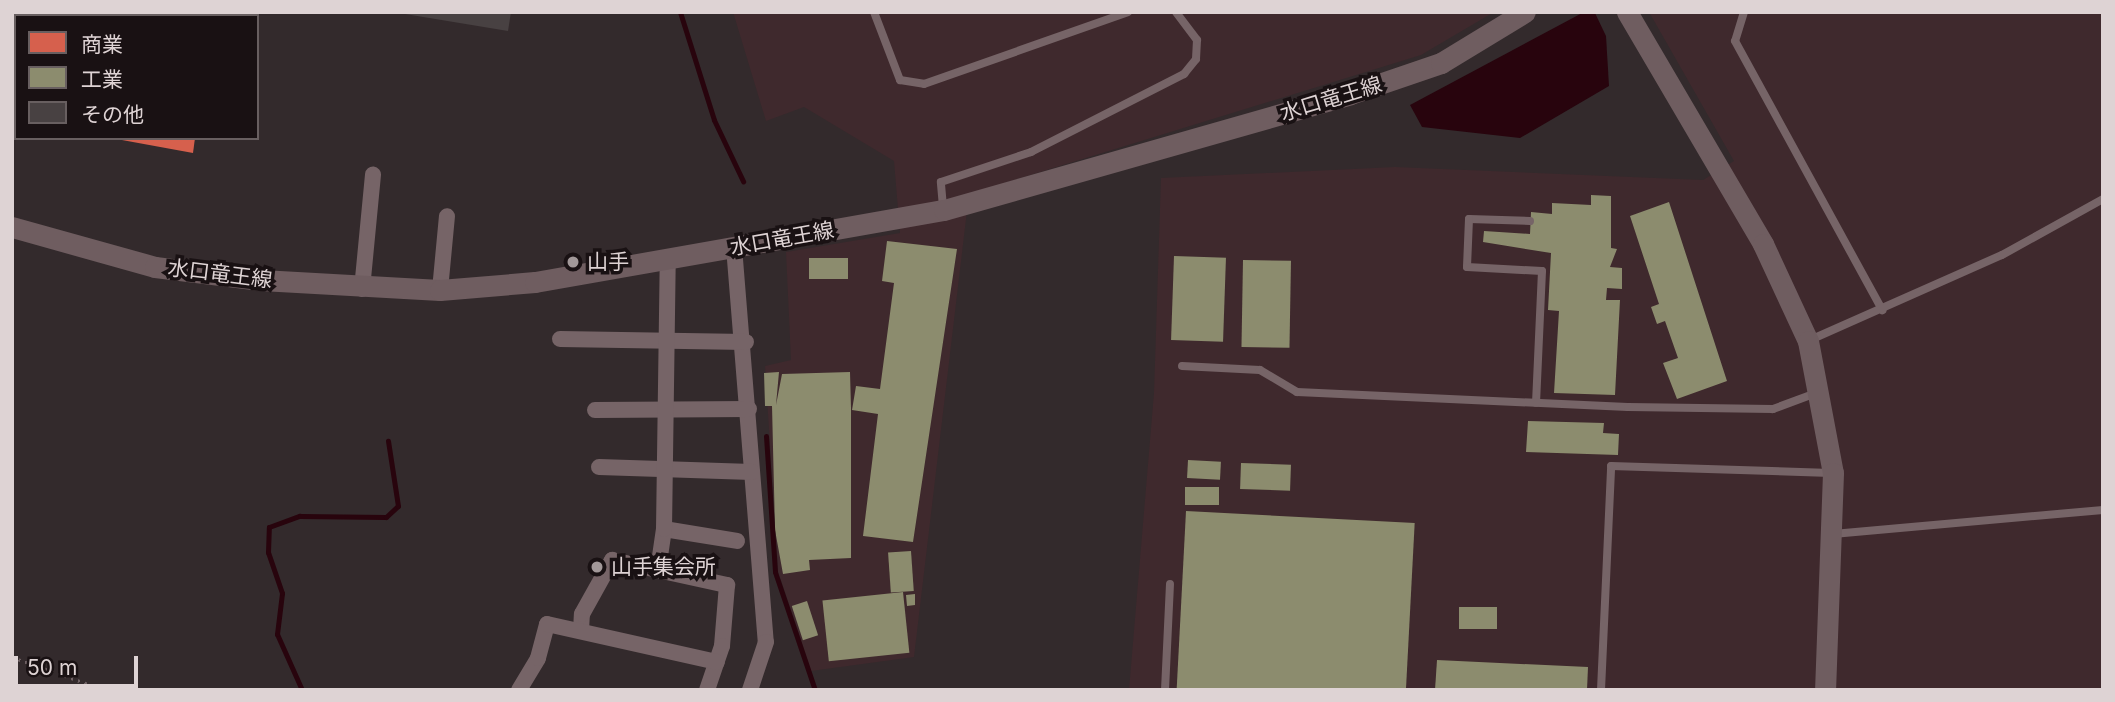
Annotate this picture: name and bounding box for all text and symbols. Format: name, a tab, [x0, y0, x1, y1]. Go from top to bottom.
legend	[14, 14, 259, 140]
text: 商業	[81, 32, 123, 57]
text: 工業	[81, 67, 123, 92]
street label: 水口竜王線	[1277, 72, 1385, 126]
text: その他	[81, 102, 144, 127]
street label: 水口竜王線	[728, 217, 836, 261]
place label: 山手	[587, 249, 629, 275]
marker: 山手	[565, 254, 581, 270]
street label: 水口竜王線	[166, 255, 274, 293]
place label: 山手集会所	[611, 554, 716, 580]
marker: 山手集会所	[589, 559, 605, 575]
scale bar	[18, 642, 142, 686]
text: 50 m	[27, 655, 77, 680]

